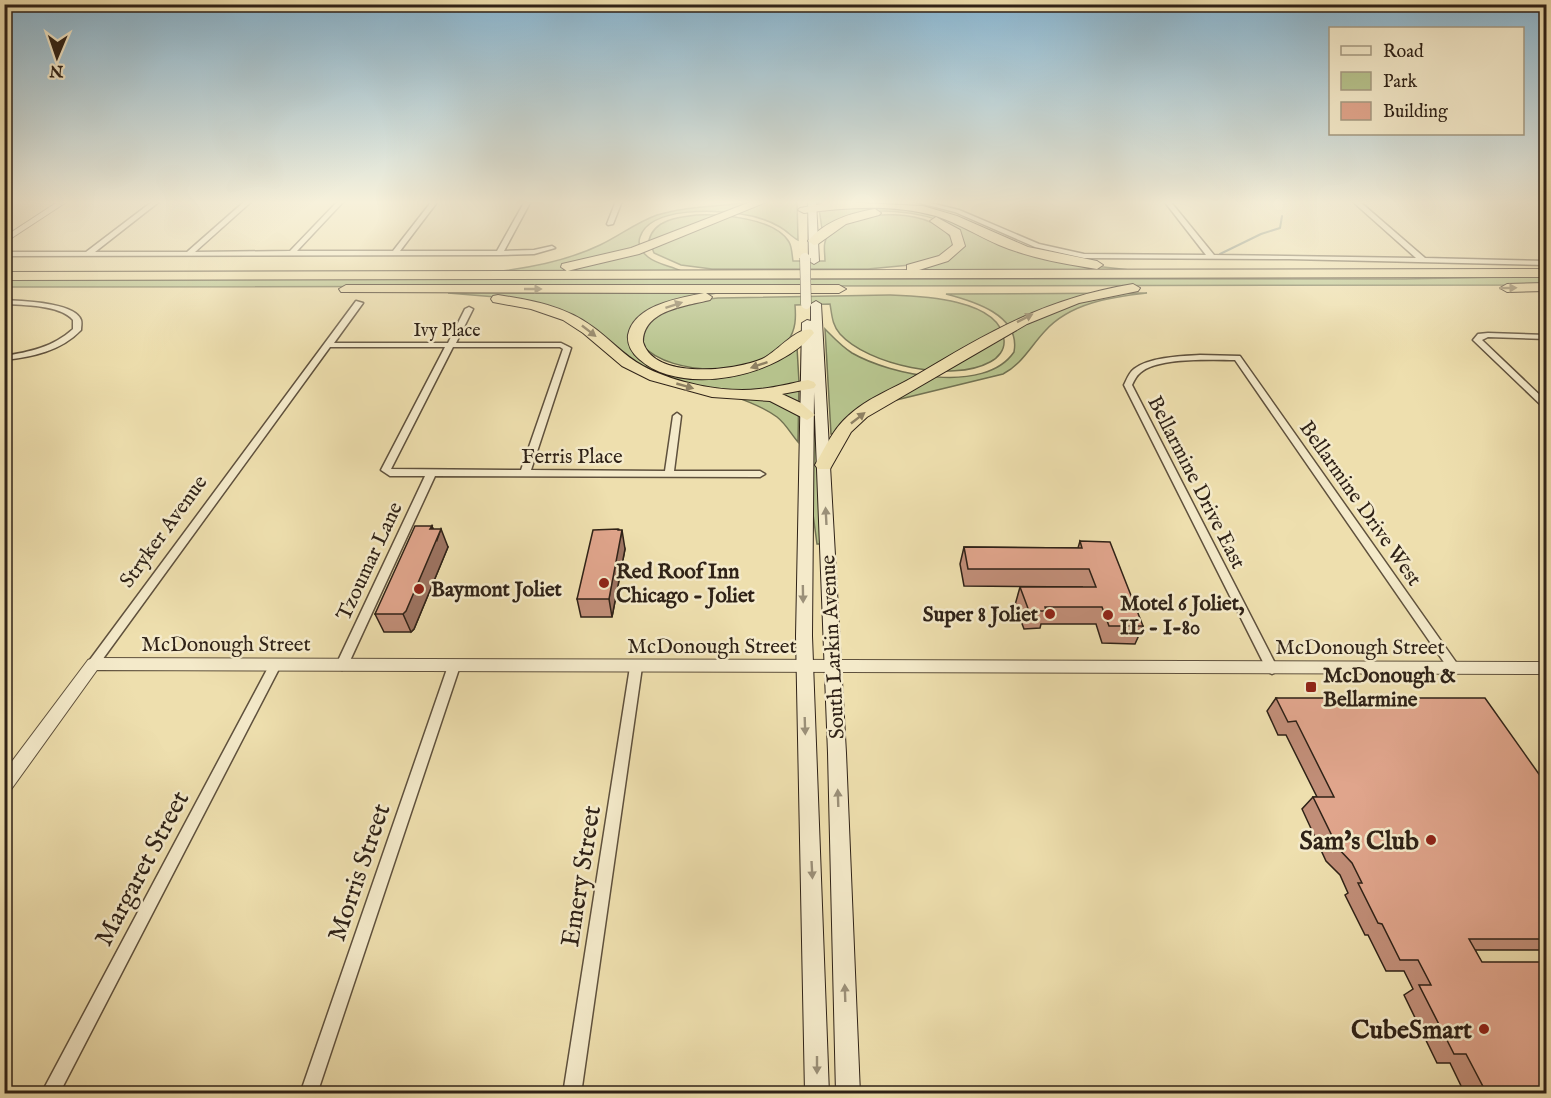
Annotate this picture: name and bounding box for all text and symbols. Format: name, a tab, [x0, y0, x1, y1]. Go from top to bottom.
north arrow	[27, 27, 87, 87]
legend	[1329, 27, 1524, 135]
text: Road	[1383, 41, 1424, 64]
text: N	[49, 60, 65, 80]
text: Park	[1383, 71, 1418, 94]
text: Building	[1383, 101, 1448, 124]
one-way arrow	[1498, 283, 1517, 293]
one-way arrow	[524, 284, 543, 294]
one-way arrow	[665, 300, 683, 309]
one-way arrow	[1016, 314, 1034, 324]
street label: Ivy Place	[413, 320, 481, 343]
one-way arrow	[581, 325, 597, 337]
one-way arrow	[750, 361, 768, 370]
one-way arrow	[676, 382, 694, 391]
street label: Bellarmine Drive East	[1140, 392, 1251, 574]
one-way arrow	[849, 412, 865, 424]
street label: Bellarmine Drive West	[1293, 416, 1427, 592]
street label: Ferris Place	[521, 444, 623, 471]
street label: Stryker Avenue	[114, 470, 214, 594]
street label: Tzoumar Lane	[331, 498, 410, 625]
one-way arrow	[821, 506, 831, 525]
street label: South Larkin Avenue	[815, 554, 852, 740]
place label: Red Roof Inn Chicago - Joliet	[616, 559, 756, 610]
marker: Red Roof Inn Chicago - Joliet	[597, 576, 611, 590]
place label: Baymont Joliet	[431, 577, 563, 604]
marker: Baymont Joliet	[412, 582, 426, 596]
one-way arrow	[799, 584, 808, 603]
place label: Motel 6 Joliet, IL - I-80	[1120, 591, 1245, 642]
place label: Super 8 Joliet	[923, 602, 1039, 629]
marker: Super 8 Joliet	[1043, 607, 1057, 621]
marker: Motel 6 Joliet, IL - I-80	[1101, 608, 1115, 622]
street label: McDonough Street	[141, 632, 311, 659]
street label: McDonough Street	[627, 634, 797, 661]
street label: McDonough Street	[1275, 635, 1445, 662]
place label: McDonough & Bellarmine	[1323, 663, 1456, 714]
marker: McDonough & Bellarmine	[1304, 680, 1318, 694]
one-way arrow	[801, 716, 810, 735]
street label: Margaret Street	[88, 785, 197, 952]
one-way arrow	[834, 788, 843, 807]
street label: Morris Street	[320, 799, 398, 946]
street label: Emery Street	[554, 803, 609, 949]
place label: Sam's Club	[1300, 825, 1419, 858]
marker: Sam's Club	[1424, 833, 1438, 847]
one-way arrow	[807, 861, 816, 880]
one-way arrow	[840, 984, 849, 1003]
place label: CubeSmart	[1351, 1014, 1472, 1047]
marker: CubeSmart	[1477, 1022, 1491, 1036]
one-way arrow	[812, 1056, 822, 1075]

